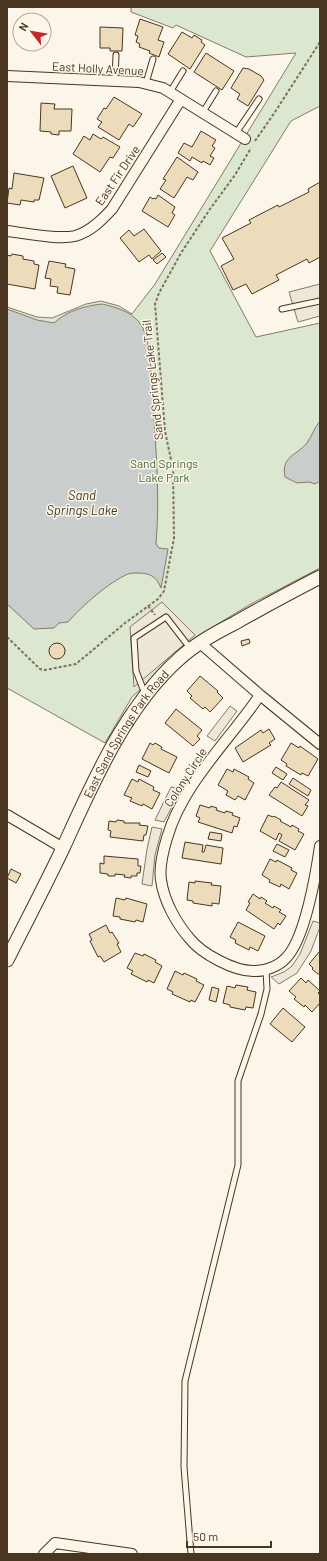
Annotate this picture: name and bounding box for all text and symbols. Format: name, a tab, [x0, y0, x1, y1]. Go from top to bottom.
north arrow	[12, 12, 52, 52]
text: N	[16, 20, 30, 33]
street label: East Holly Avenue	[52, 59, 144, 77]
street label: East Fir Drive	[92, 142, 142, 208]
street label: Sand Springs Lake Trail	[139, 319, 165, 441]
park label: Sand Springs Lake Park	[130, 456, 198, 484]
water label: Sand Springs Lake	[46, 487, 118, 518]
street label: East Sand Springs Park Road	[80, 667, 171, 800]
street label: Colony Circle	[161, 745, 209, 809]
scale bar	[187, 1523, 271, 1549]
text: 50 m	[193, 1529, 218, 1543]

